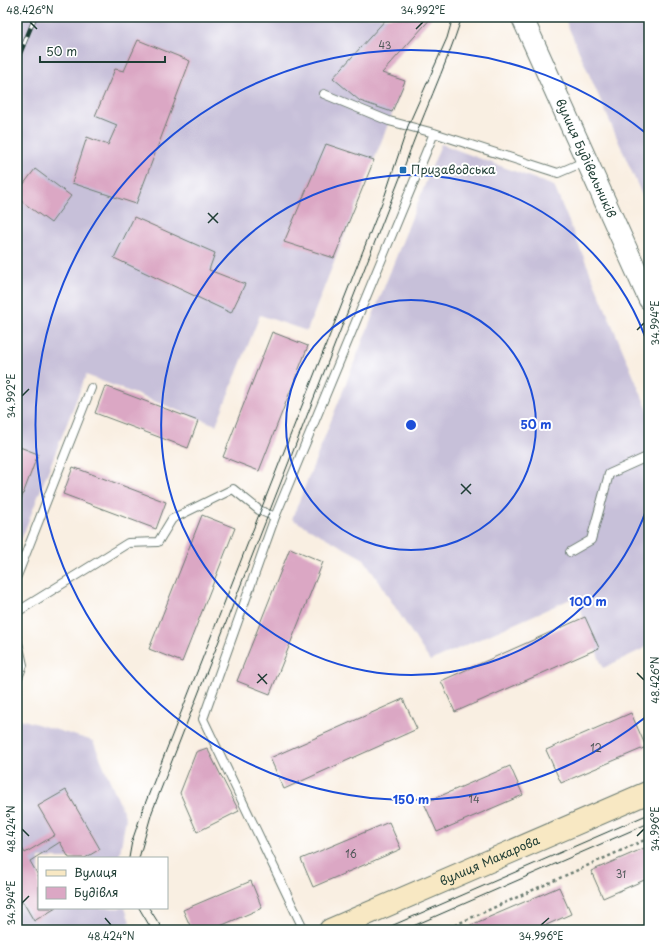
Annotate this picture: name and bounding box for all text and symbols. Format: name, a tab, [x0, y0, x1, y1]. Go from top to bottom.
text: 48.426°N	[6, 2, 54, 17]
text: 34.992°E	[400, 2, 446, 17]
house number: 43	[379, 37, 392, 52]
scale bar	[40, 38, 165, 64]
text: 50 m	[46, 42, 77, 60]
street label: вулиця Будівельників	[552, 95, 621, 220]
place label: Призаводська	[411, 160, 496, 178]
marker: Призаводська	[398, 165, 408, 175]
text: 34.994°E	[647, 301, 662, 346]
text: 34.992°E	[3, 373, 18, 419]
text: 50 m	[520, 415, 552, 433]
centre of rings	[404, 418, 418, 432]
text: 100 m	[569, 592, 607, 610]
text: 48.426°N	[647, 656, 662, 704]
house number: 12	[590, 740, 602, 755]
text: 150 m	[393, 790, 429, 808]
house number: 14	[468, 791, 480, 806]
text: 48.424°N	[3, 805, 18, 853]
text: 34.996°E	[647, 806, 662, 852]
street label: вулиця Макарова	[436, 830, 543, 890]
house number: 16	[345, 846, 357, 861]
legend	[38, 857, 168, 909]
text: Вулиця	[74, 863, 117, 881]
house number: 31	[616, 866, 626, 881]
text: 34.994°E	[3, 881, 18, 926]
text: Будівля	[74, 883, 119, 901]
text: 48.424°N	[87, 928, 135, 943]
text: 34.996°E	[518, 928, 564, 943]

